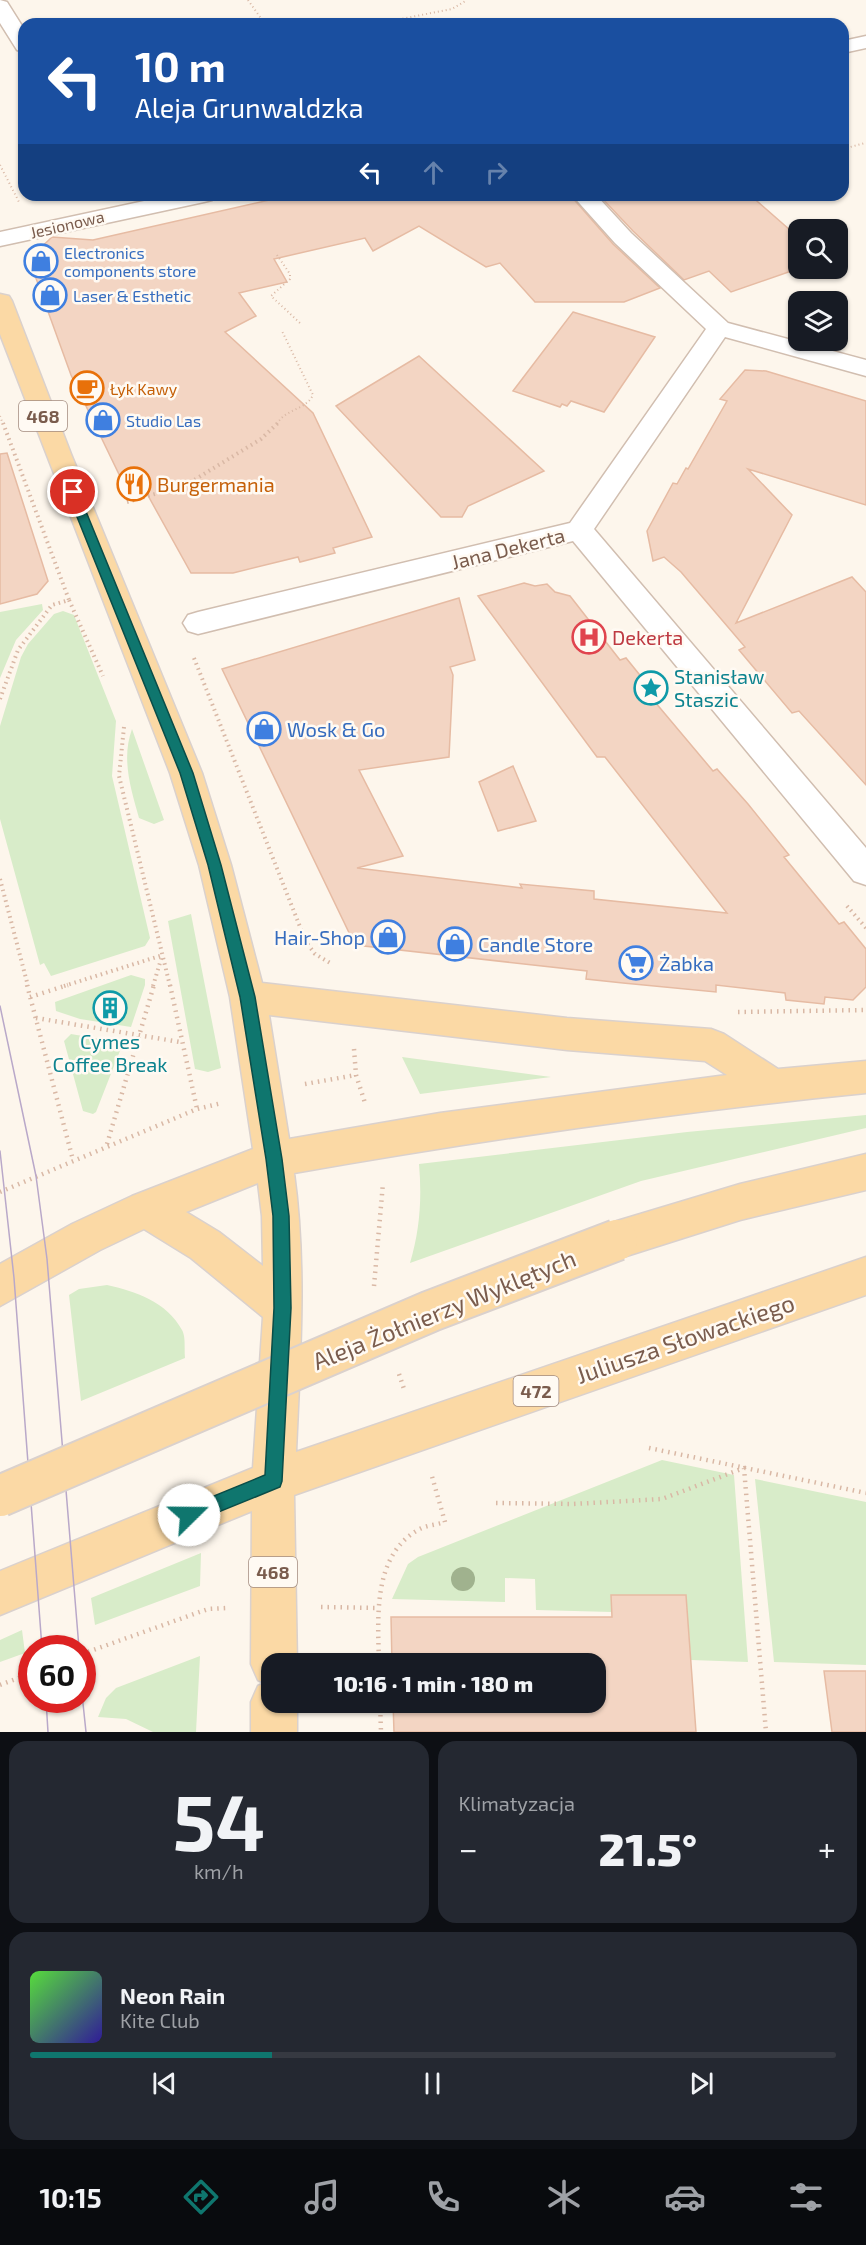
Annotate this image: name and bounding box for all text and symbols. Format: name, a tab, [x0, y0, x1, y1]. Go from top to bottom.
text: 10 m	[135, 40, 226, 90]
icon: left	[36, 42, 114, 120]
text: Aleja Grunwaldzka	[135, 91, 364, 123]
icon: left	[354, 156, 387, 189]
icon: ahead	[417, 156, 450, 189]
icon: right	[480, 156, 513, 189]
street label: Jesionowa	[28, 206, 106, 242]
map controls	[788, 219, 848, 351]
button: search	[788, 219, 848, 279]
shop icon: Electronics components store	[23, 243, 59, 279]
place label: Electronics components store	[64, 243, 196, 280]
shop icon: Laser & Esthetic	[32, 277, 68, 313]
place label: Laser & Esthetic	[73, 286, 191, 305]
button: layers	[788, 291, 848, 351]
cafe icon: Łyk Kawy	[69, 370, 105, 406]
place label: Łyk Kawy	[110, 379, 178, 398]
road number: 468	[19, 401, 67, 431]
shop icon: Studio Las	[85, 402, 121, 438]
place label: Studio Las	[126, 411, 201, 430]
pin	[47, 466, 98, 517]
restaurant icon: Burgermania	[116, 466, 152, 502]
place label: Burgermania	[157, 472, 275, 496]
icon: arrive	[56, 475, 89, 508]
street label: Jana Dekerta	[449, 522, 567, 574]
hospital icon: Dekerta	[571, 619, 607, 655]
place label: Dekerta	[612, 625, 683, 649]
place label: Stanisław Staszic	[674, 664, 764, 711]
place icon: Stanisław Staszic	[633, 670, 669, 706]
shop icon: Wosk & Go	[246, 711, 282, 747]
place label: Wosk & Go	[287, 717, 385, 741]
shop icon: Hair-Shop	[370, 919, 406, 955]
place label: Hair-Shop	[274, 925, 365, 949]
shop icon: Candle Store	[437, 926, 473, 962]
place label: Candle Store	[478, 932, 593, 956]
supermarket icon: Żabka	[618, 945, 654, 981]
place label: Żabka	[659, 951, 714, 975]
building icon: Cymes Coffee Break	[92, 990, 128, 1026]
place label: Cymes Coffee Break	[53, 1029, 167, 1076]
street label: Aleja Żołnierzy Wyklętych	[308, 1243, 580, 1375]
street label: Juliusza Słowackiego	[572, 1287, 798, 1389]
road number: 472	[514, 1376, 558, 1406]
position arrow	[157, 1483, 221, 1547]
road number: 468	[249, 1557, 297, 1587]
speed limit sign: 60	[18, 1635, 96, 1713]
text: 10:16 · 1 min · 180 m	[334, 1670, 533, 1696]
text: 54	[172, 1773, 265, 1867]
text: Klimatyzacja	[459, 1791, 575, 1815]
text: 21.5°	[599, 1821, 697, 1875]
text: −	[459, 1828, 478, 1868]
text: +	[818, 1828, 836, 1868]
text: km/h	[194, 1859, 244, 1883]
text: Neon Rain	[120, 1982, 225, 2008]
text: Kite Club	[120, 2008, 200, 2032]
icon: previous	[148, 2067, 181, 2100]
icon: pause	[416, 2067, 449, 2100]
icon: next	[685, 2067, 718, 2100]
icon: directions	[180, 2176, 222, 2218]
icon: music	[301, 2176, 343, 2218]
icon: phone	[422, 2176, 464, 2218]
icon: climate	[543, 2176, 585, 2218]
icon: car	[664, 2176, 706, 2218]
icon: filters	[785, 2176, 827, 2218]
text: 10:15	[39, 2181, 102, 2213]

